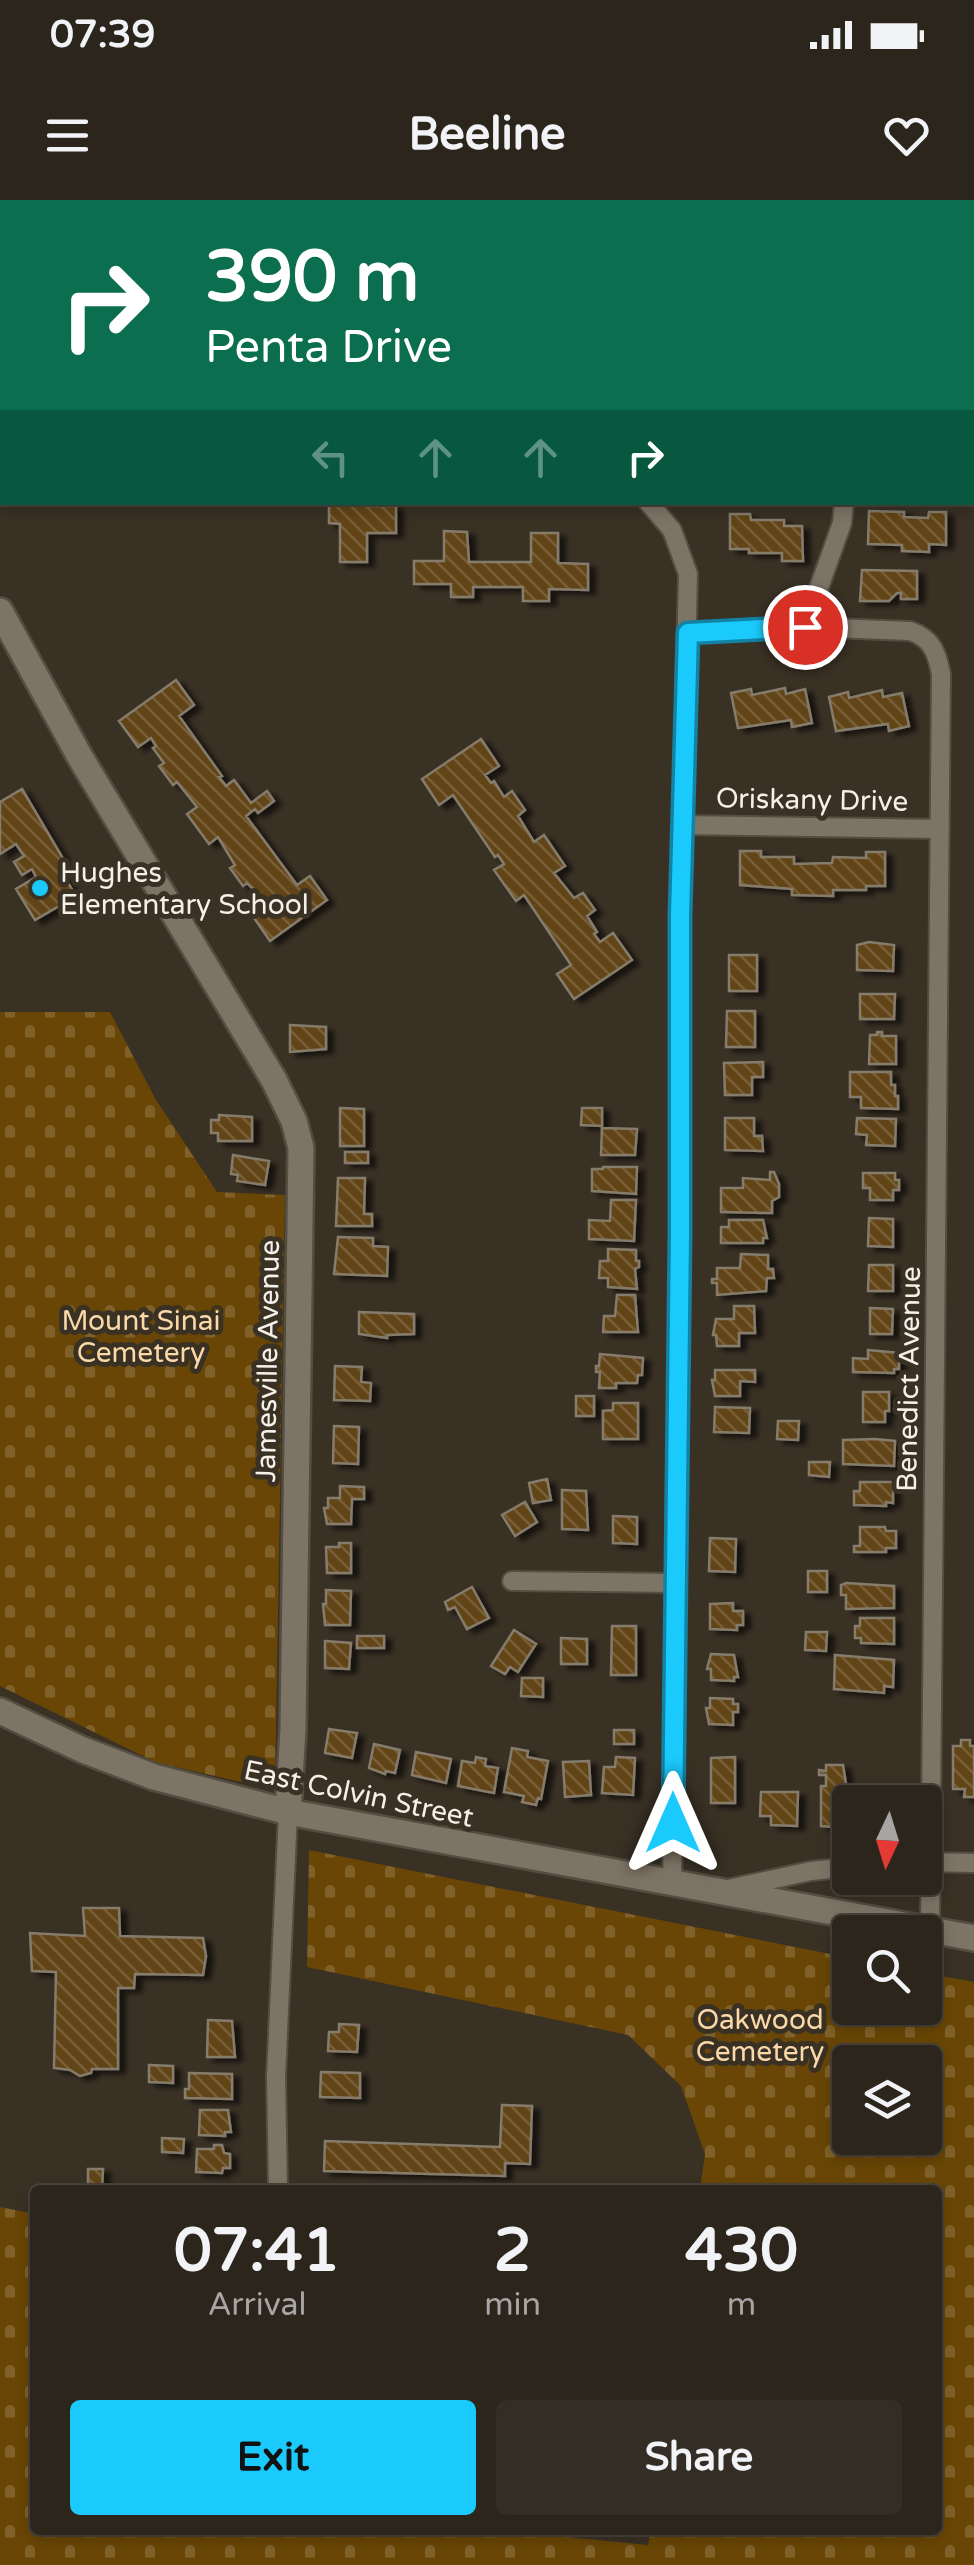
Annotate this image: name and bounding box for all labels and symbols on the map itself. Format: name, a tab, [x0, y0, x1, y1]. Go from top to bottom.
pin	[763, 585, 848, 670]
street label: Oriskany Drive	[715, 781, 908, 819]
place label: Hughes Elementary School	[60, 856, 309, 922]
marker: Hughes Elementary School	[29, 877, 51, 899]
street label: Jamesville Avenue	[249, 1239, 287, 1483]
street label: Benedict Avenue	[890, 1266, 928, 1492]
park label: Mount Sinai Cemetery	[61, 1304, 221, 1370]
street label: East Colvin Street	[241, 1753, 477, 1835]
position arrow	[621, 1771, 725, 1875]
north arrow	[832, 1785, 942, 1895]
park label: Oakwood Cemetery	[696, 2003, 824, 2069]

